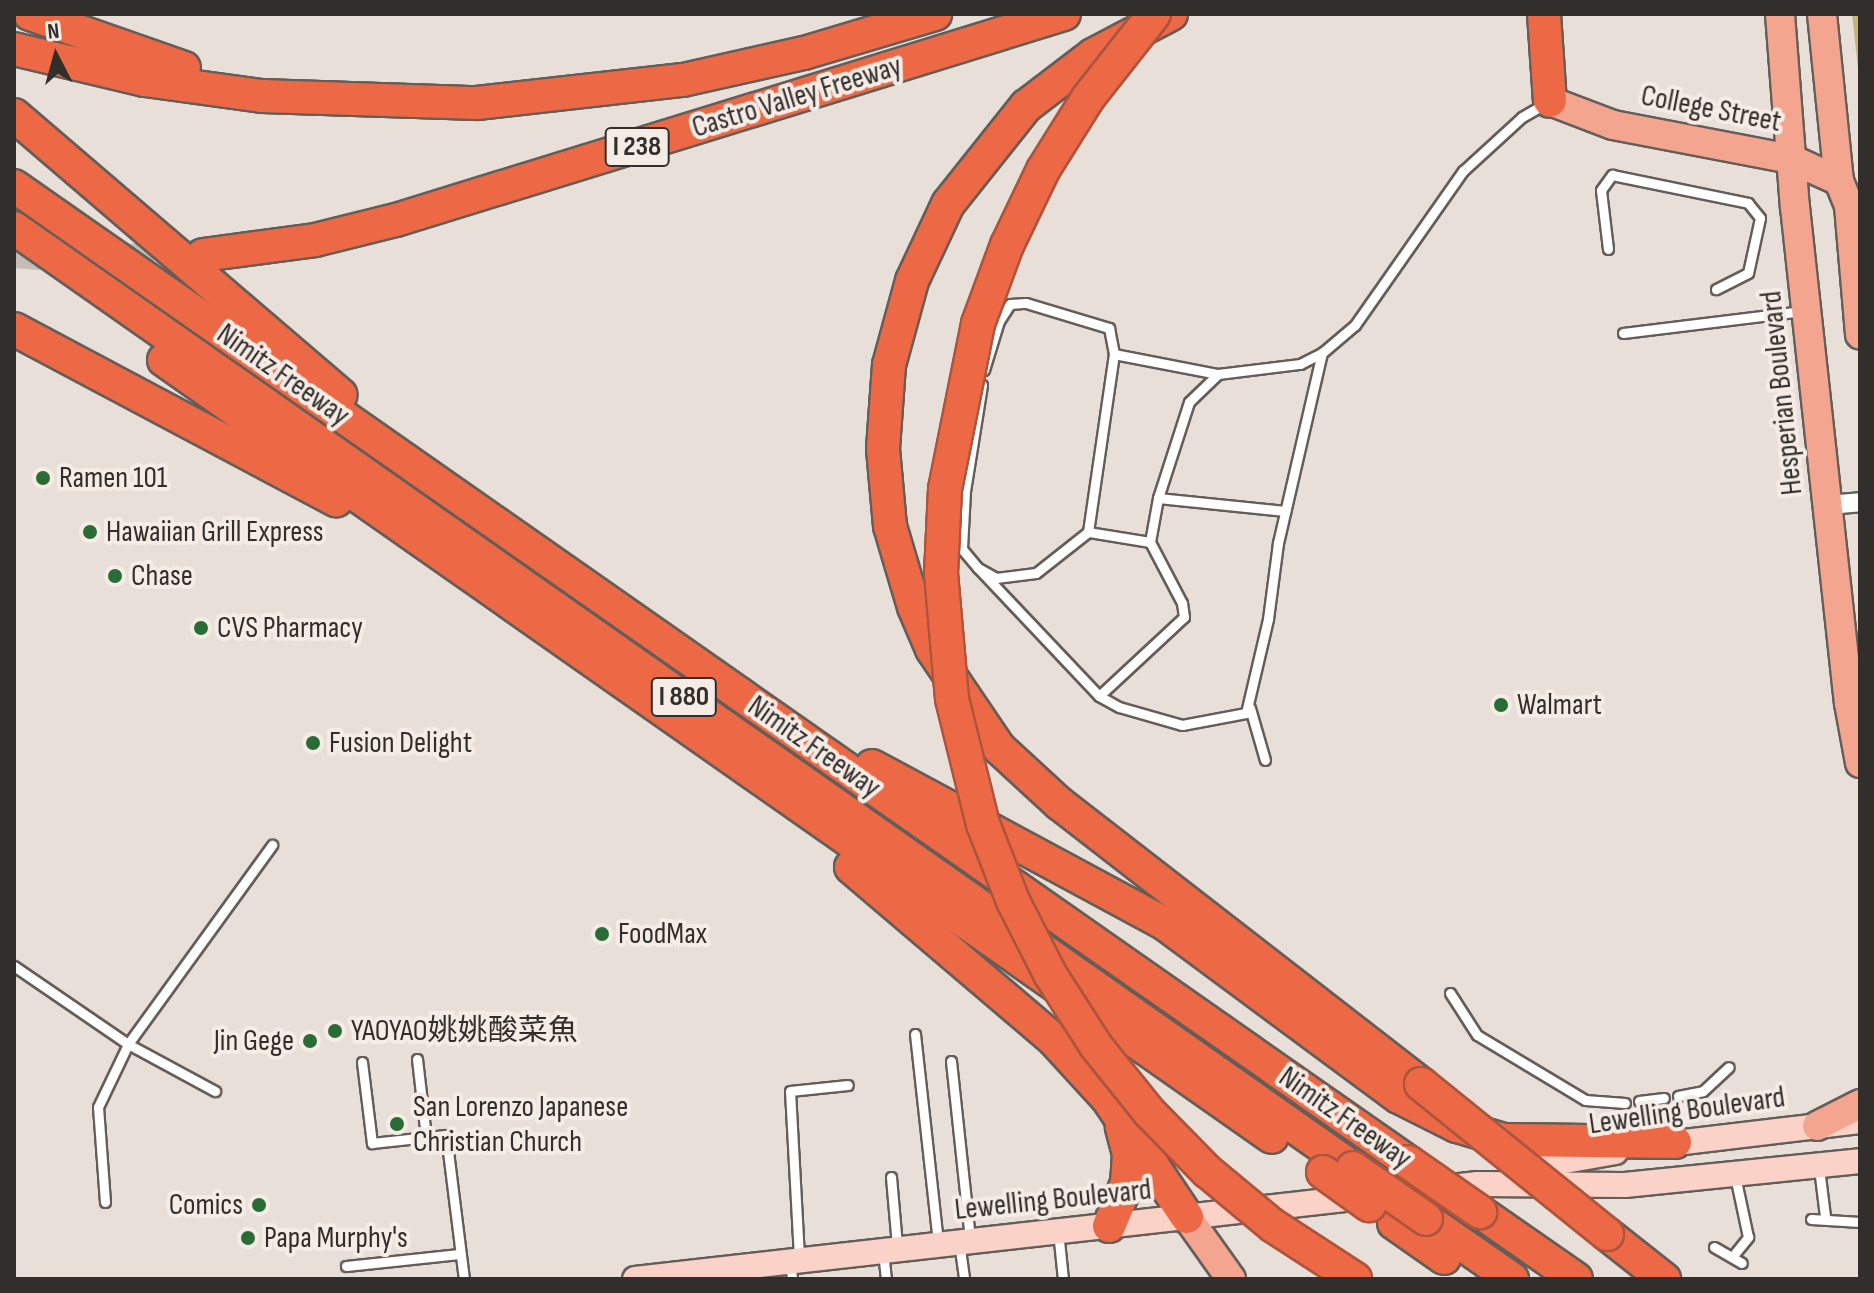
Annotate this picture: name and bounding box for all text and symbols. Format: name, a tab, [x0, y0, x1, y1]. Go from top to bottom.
north arrow	[16, 16, 96, 96]
text: N	[46, 18, 61, 46]
street label: Castro Valley Freeway	[688, 48, 906, 146]
street label: College Street	[1638, 78, 1784, 140]
road number: I 238	[603, 123, 671, 171]
street label: Hesperian Boulevard	[1753, 289, 1811, 497]
street label: Nimitz Freeway	[210, 316, 356, 434]
place label: Ramen 101	[59, 460, 167, 496]
marker: Ramen 101	[34, 469, 52, 487]
place label: Hawaiian Grill Express	[106, 514, 324, 550]
marker: Hawaiian Grill Express	[81, 523, 99, 541]
place label: Chase	[131, 558, 193, 594]
marker: Chase	[106, 567, 124, 585]
place label: CVS Pharmacy	[217, 610, 363, 646]
marker: CVS Pharmacy	[192, 619, 210, 637]
road number: I 880	[650, 673, 718, 721]
place label: Walmart	[1517, 687, 1602, 723]
street label: Nimitz Freeway	[741, 688, 887, 806]
marker: Walmart	[1492, 696, 1510, 714]
place label: Fusion Delight	[329, 725, 472, 761]
marker: Fusion Delight	[304, 734, 322, 752]
place label: FoodMax	[618, 916, 707, 952]
marker: FoodMax	[593, 925, 611, 943]
place label: YAOYAO姚姚酸菜魚	[351, 1013, 578, 1049]
marker: YAOYAO姚姚酸菜魚	[326, 1022, 344, 1040]
place label: Jin Gege	[214, 1023, 294, 1059]
marker: Jin Gege	[301, 1032, 319, 1050]
street label: Nimitz Freeway	[1272, 1059, 1418, 1177]
street label: Lewelling Boulevard	[1587, 1079, 1787, 1143]
place label: San Lorenzo Japanese Christian Church	[413, 1089, 628, 1160]
marker: San Lorenzo Japanese Christian Church	[388, 1115, 406, 1133]
street label: Lewelling Boulevard	[953, 1172, 1153, 1228]
place label: Comics	[169, 1187, 243, 1223]
marker: Comics	[250, 1196, 268, 1214]
place label: Papa Murphy's	[264, 1220, 408, 1256]
marker: Papa Murphy's	[239, 1229, 257, 1247]

